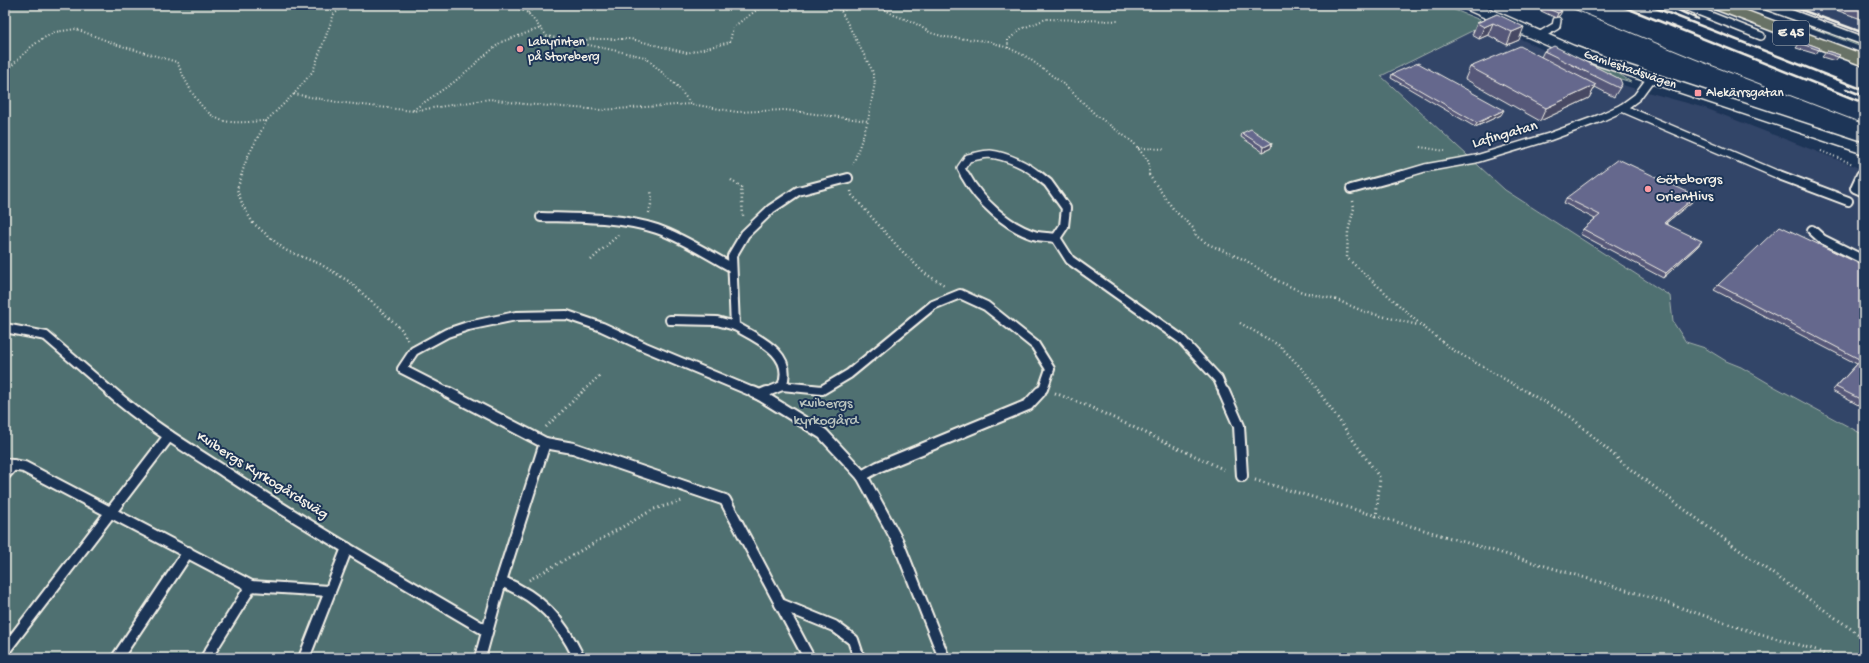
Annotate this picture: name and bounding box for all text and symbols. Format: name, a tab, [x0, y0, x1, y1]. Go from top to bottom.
road number: E 45	[1773, 21, 1809, 45]
place label: Labyrinten på Storeberg	[527, 35, 600, 65]
marker: Labyrinten på Storeberg	[515, 44, 525, 54]
street label: Gamlestadsvägen	[1582, 47, 1679, 93]
place label: Alekärrsgatan	[1706, 86, 1784, 101]
marker: Alekärrsgatan	[1693, 88, 1703, 98]
street label: Lafingatan	[1470, 117, 1540, 153]
place label: Göteborgs Orientlivs	[1656, 171, 1723, 206]
marker: Göteborgs Orientlivs	[1643, 184, 1653, 194]
park label: Kvibergs kyrkogård	[794, 395, 860, 430]
street label: Kvibergs Kyrkogårdsväg	[193, 428, 331, 524]

